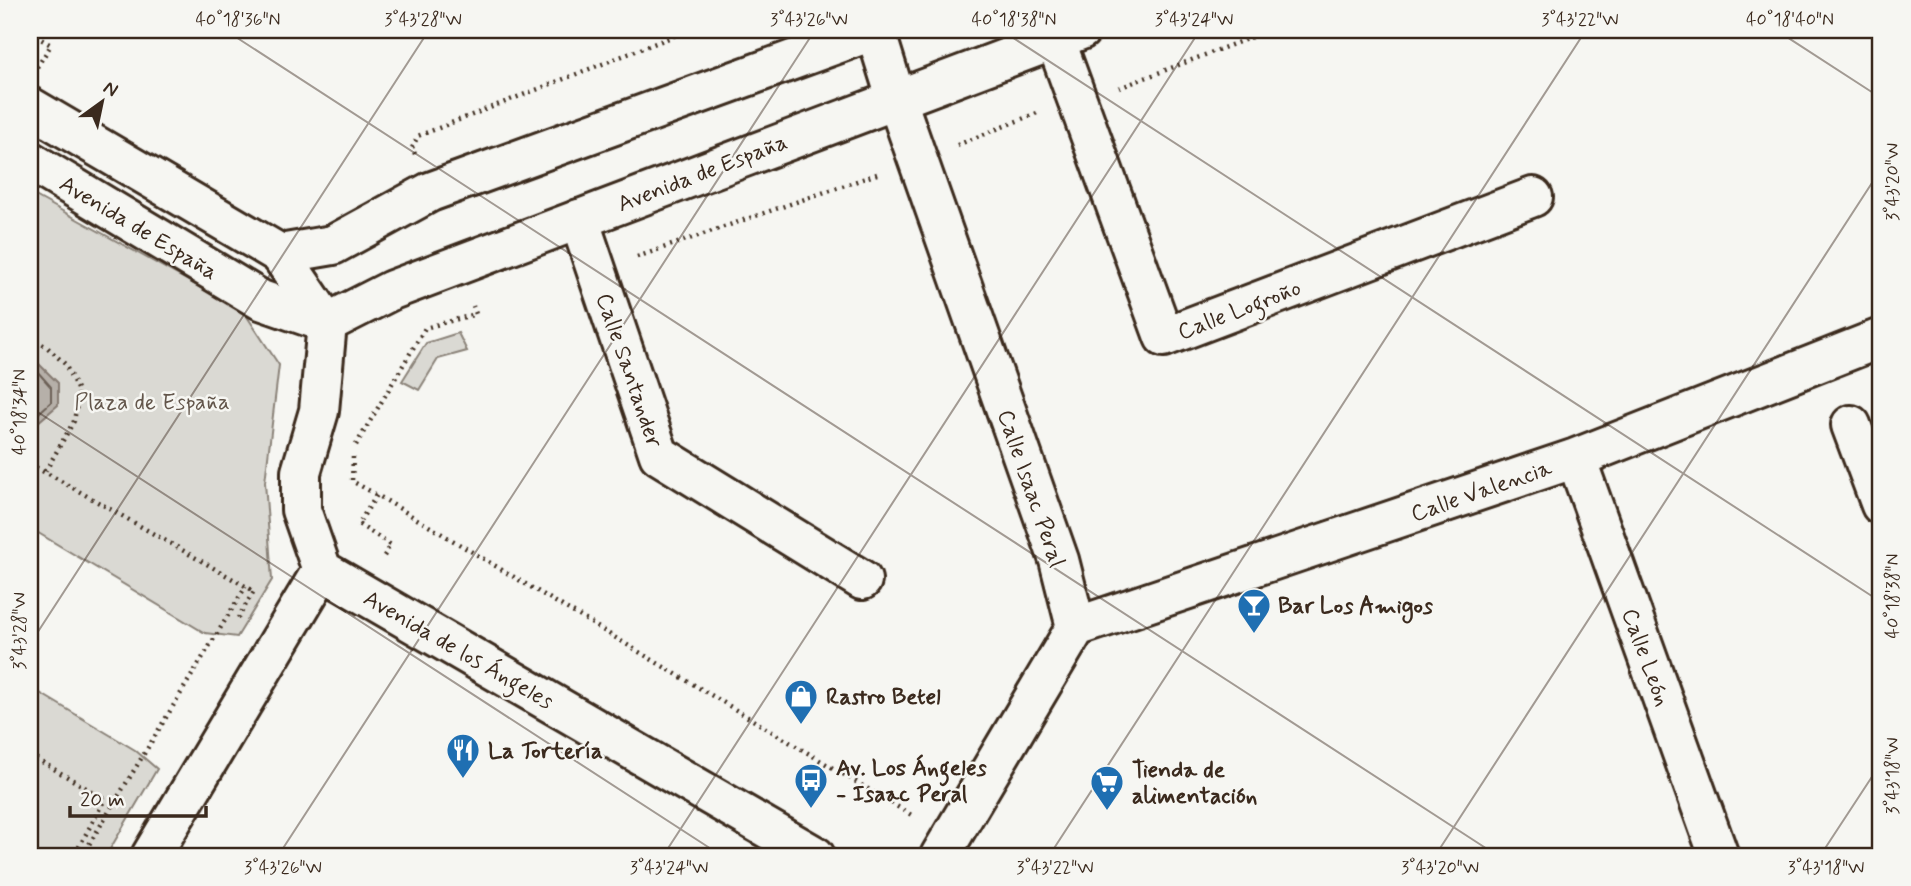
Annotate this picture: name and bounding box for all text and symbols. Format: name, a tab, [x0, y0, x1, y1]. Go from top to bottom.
text: 40°18'36"N	[195, 8, 281, 32]
text: 3°43'28"W	[384, 8, 462, 32]
text: 3°43'26"W	[770, 8, 848, 32]
text: 40°18'38"N	[971, 8, 1057, 32]
text: 3°43'24"W	[1155, 8, 1233, 32]
text: 3°43'22"W	[1541, 8, 1619, 32]
text: 40°18'40"N	[1746, 8, 1834, 32]
north arrow	[66, 66, 136, 136]
text: N	[98, 75, 123, 103]
street label: Avenida de España	[614, 128, 792, 220]
text: 3°43'20"W	[1881, 143, 1905, 221]
street label: Avenida de España	[53, 170, 223, 288]
street label: Calle Logroño	[1174, 274, 1306, 350]
street label: Calle Santander	[588, 290, 669, 452]
text: 40°18'34"N	[8, 369, 32, 455]
park label: Plaza de España	[74, 388, 230, 418]
street label: Calle Isaac Peral	[989, 406, 1071, 571]
street label: Calle Valencia	[1407, 454, 1556, 530]
text: 40°18'38"N	[1881, 553, 1905, 639]
street label: Avenida de los Ángeles	[356, 584, 559, 719]
bar icon: Bar Los Amigos	[1235, 586, 1273, 635]
text: 3°43'28"W	[8, 592, 32, 670]
place label: Bar Los Amigos	[1278, 592, 1434, 624]
street label: Calle León	[1614, 605, 1677, 711]
shop icon: Rastro Betel	[782, 677, 820, 726]
place label: Rastro Betel	[826, 683, 941, 713]
restaurant icon: La Tortería	[444, 731, 482, 780]
place label: La Tortería	[488, 737, 603, 767]
text: 3°43'18"W	[1881, 738, 1905, 814]
place label: Av. Los Ángeles - Isaac Peral	[836, 754, 988, 810]
place label: Tienda de alimentación	[1132, 756, 1257, 812]
bus stop icon: Av. Los Ángeles - Isaac Peral	[792, 761, 830, 810]
supermarket icon: Tienda de alimentación	[1088, 763, 1126, 812]
scale bar	[70, 774, 206, 818]
text: 20 m	[80, 786, 125, 814]
text: 3°43'26"W	[244, 856, 322, 880]
text: 3°43'24"W	[630, 856, 708, 880]
text: 3°43'22"W	[1016, 856, 1094, 880]
text: 3°43'20"W	[1401, 856, 1479, 880]
text: 3°43'18"W	[1788, 856, 1864, 880]

